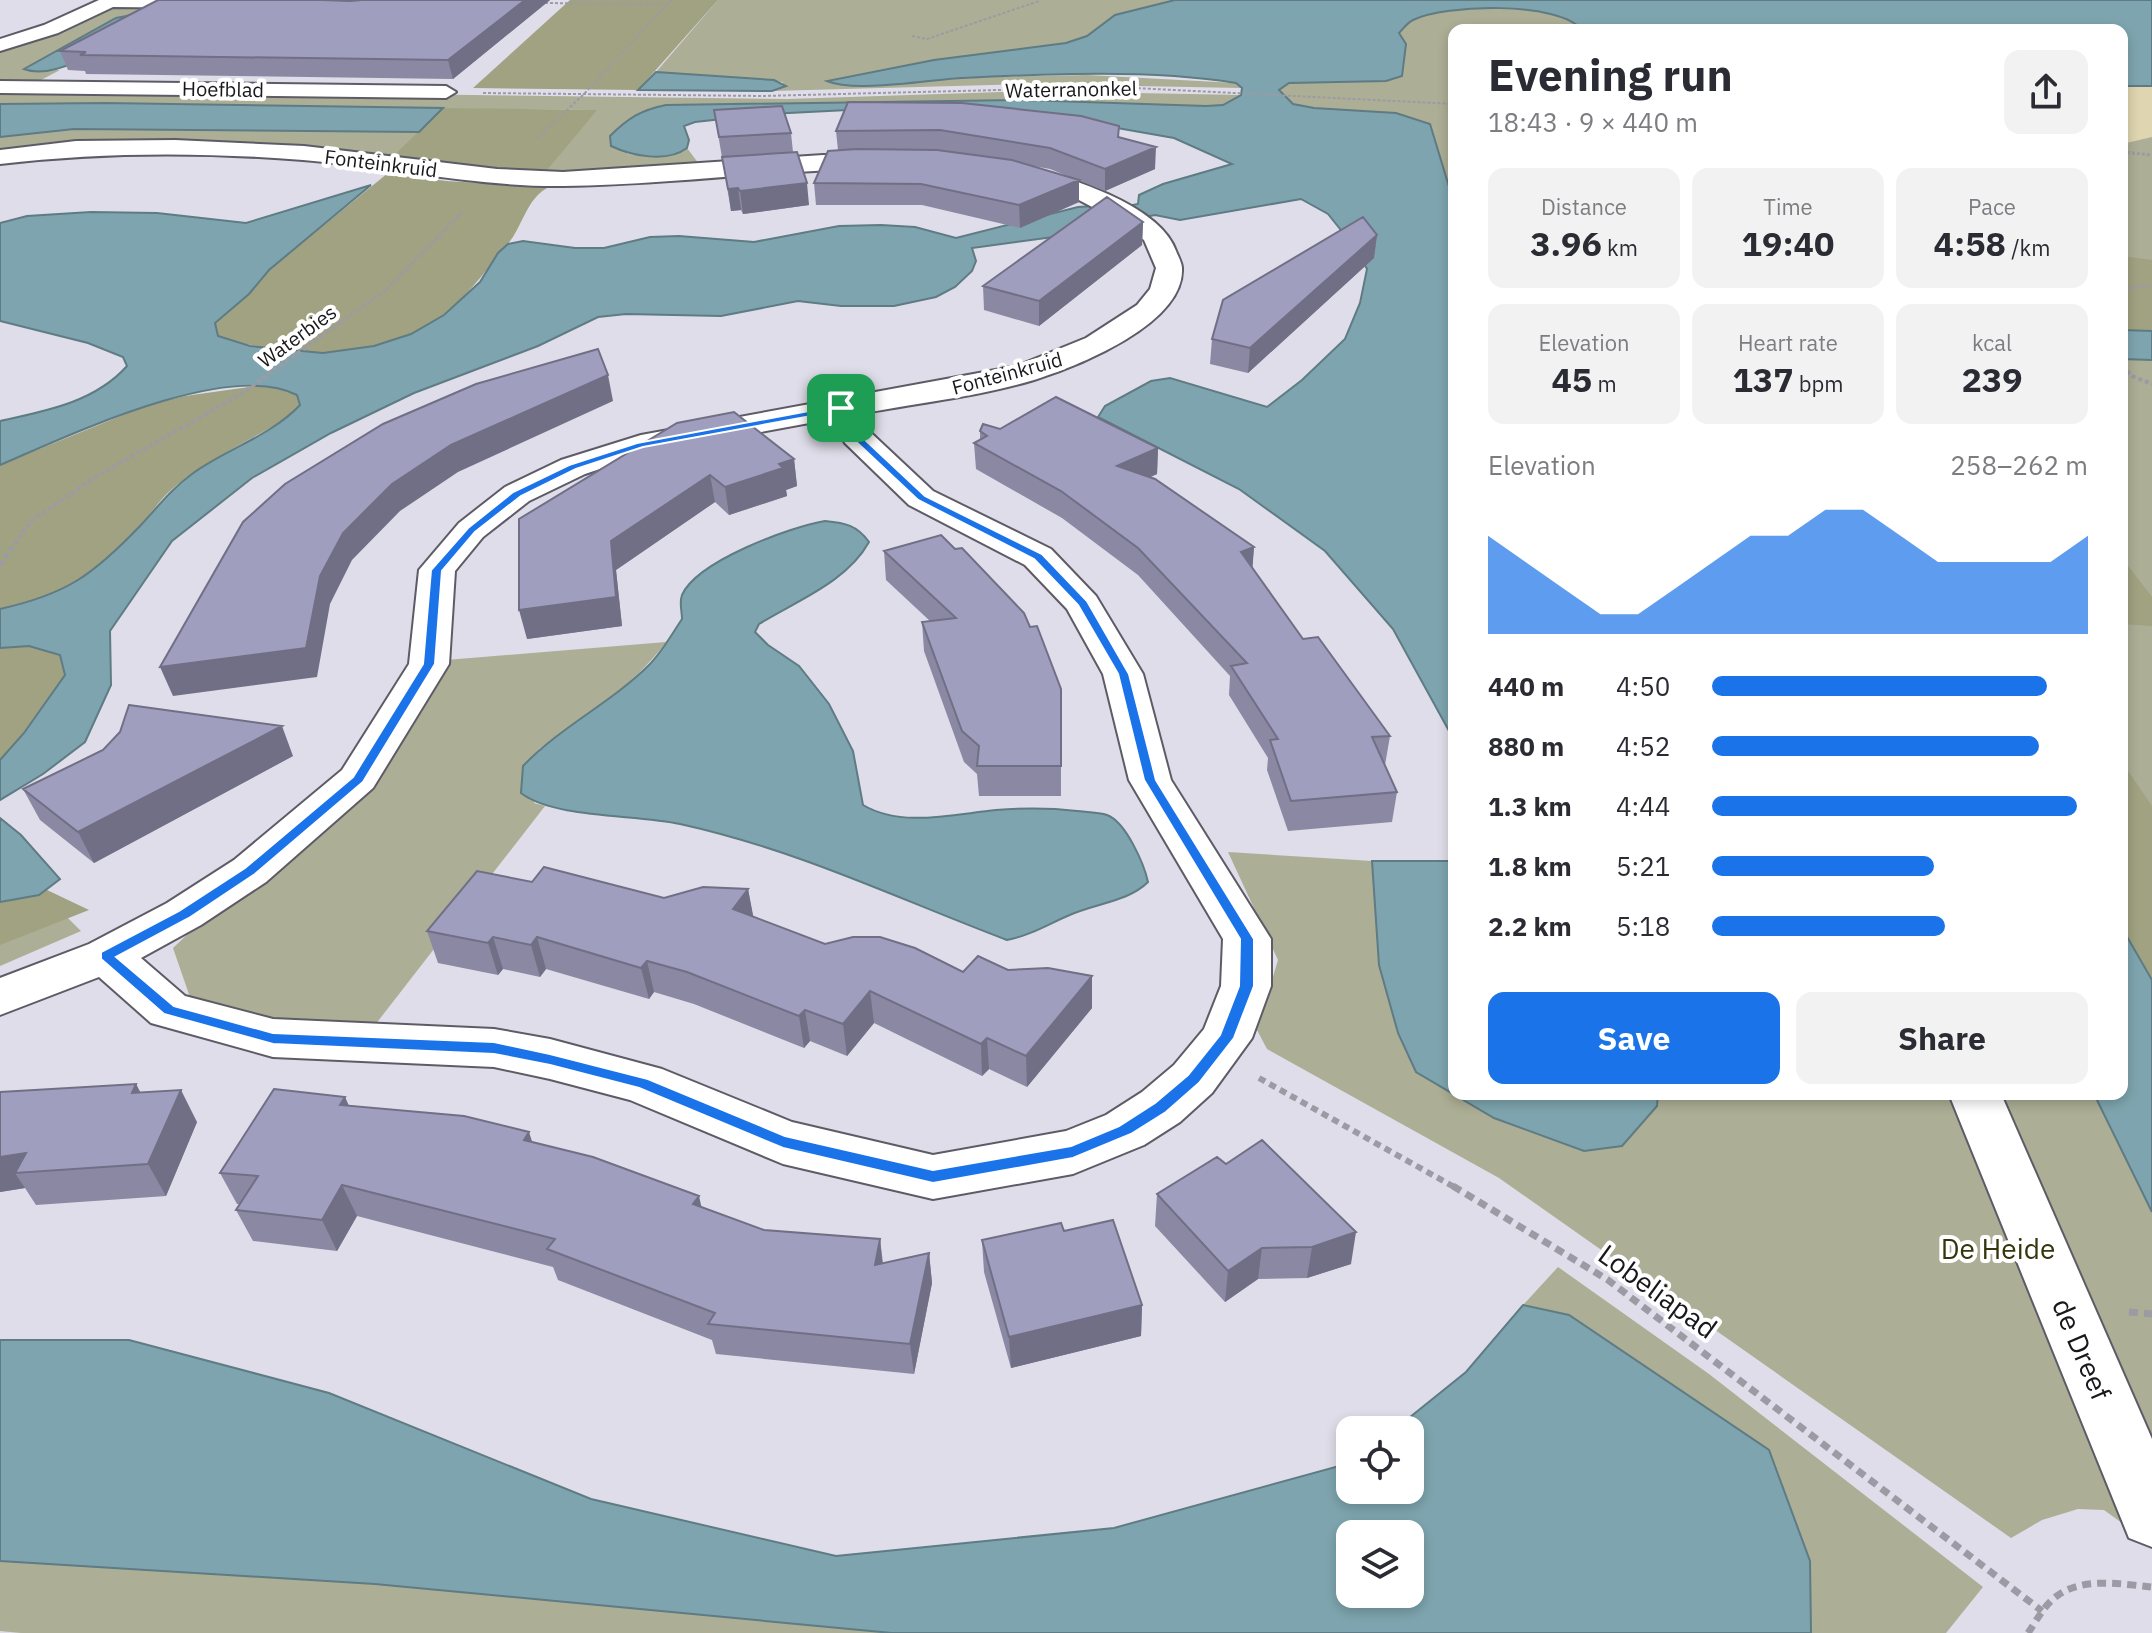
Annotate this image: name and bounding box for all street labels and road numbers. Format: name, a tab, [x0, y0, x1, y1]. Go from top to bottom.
street label: Waterranonkel	[1005, 74, 1137, 104]
street label: Hoefblad	[182, 75, 264, 103]
street label: Fonteinkruid	[323, 143, 439, 183]
street label: Waterbies	[252, 298, 342, 374]
street label: Fonteinkruid	[949, 345, 1065, 401]
street label: Lobeliapad	[1591, 1235, 1725, 1347]
street label: de Dreef	[2044, 1293, 2120, 1405]

